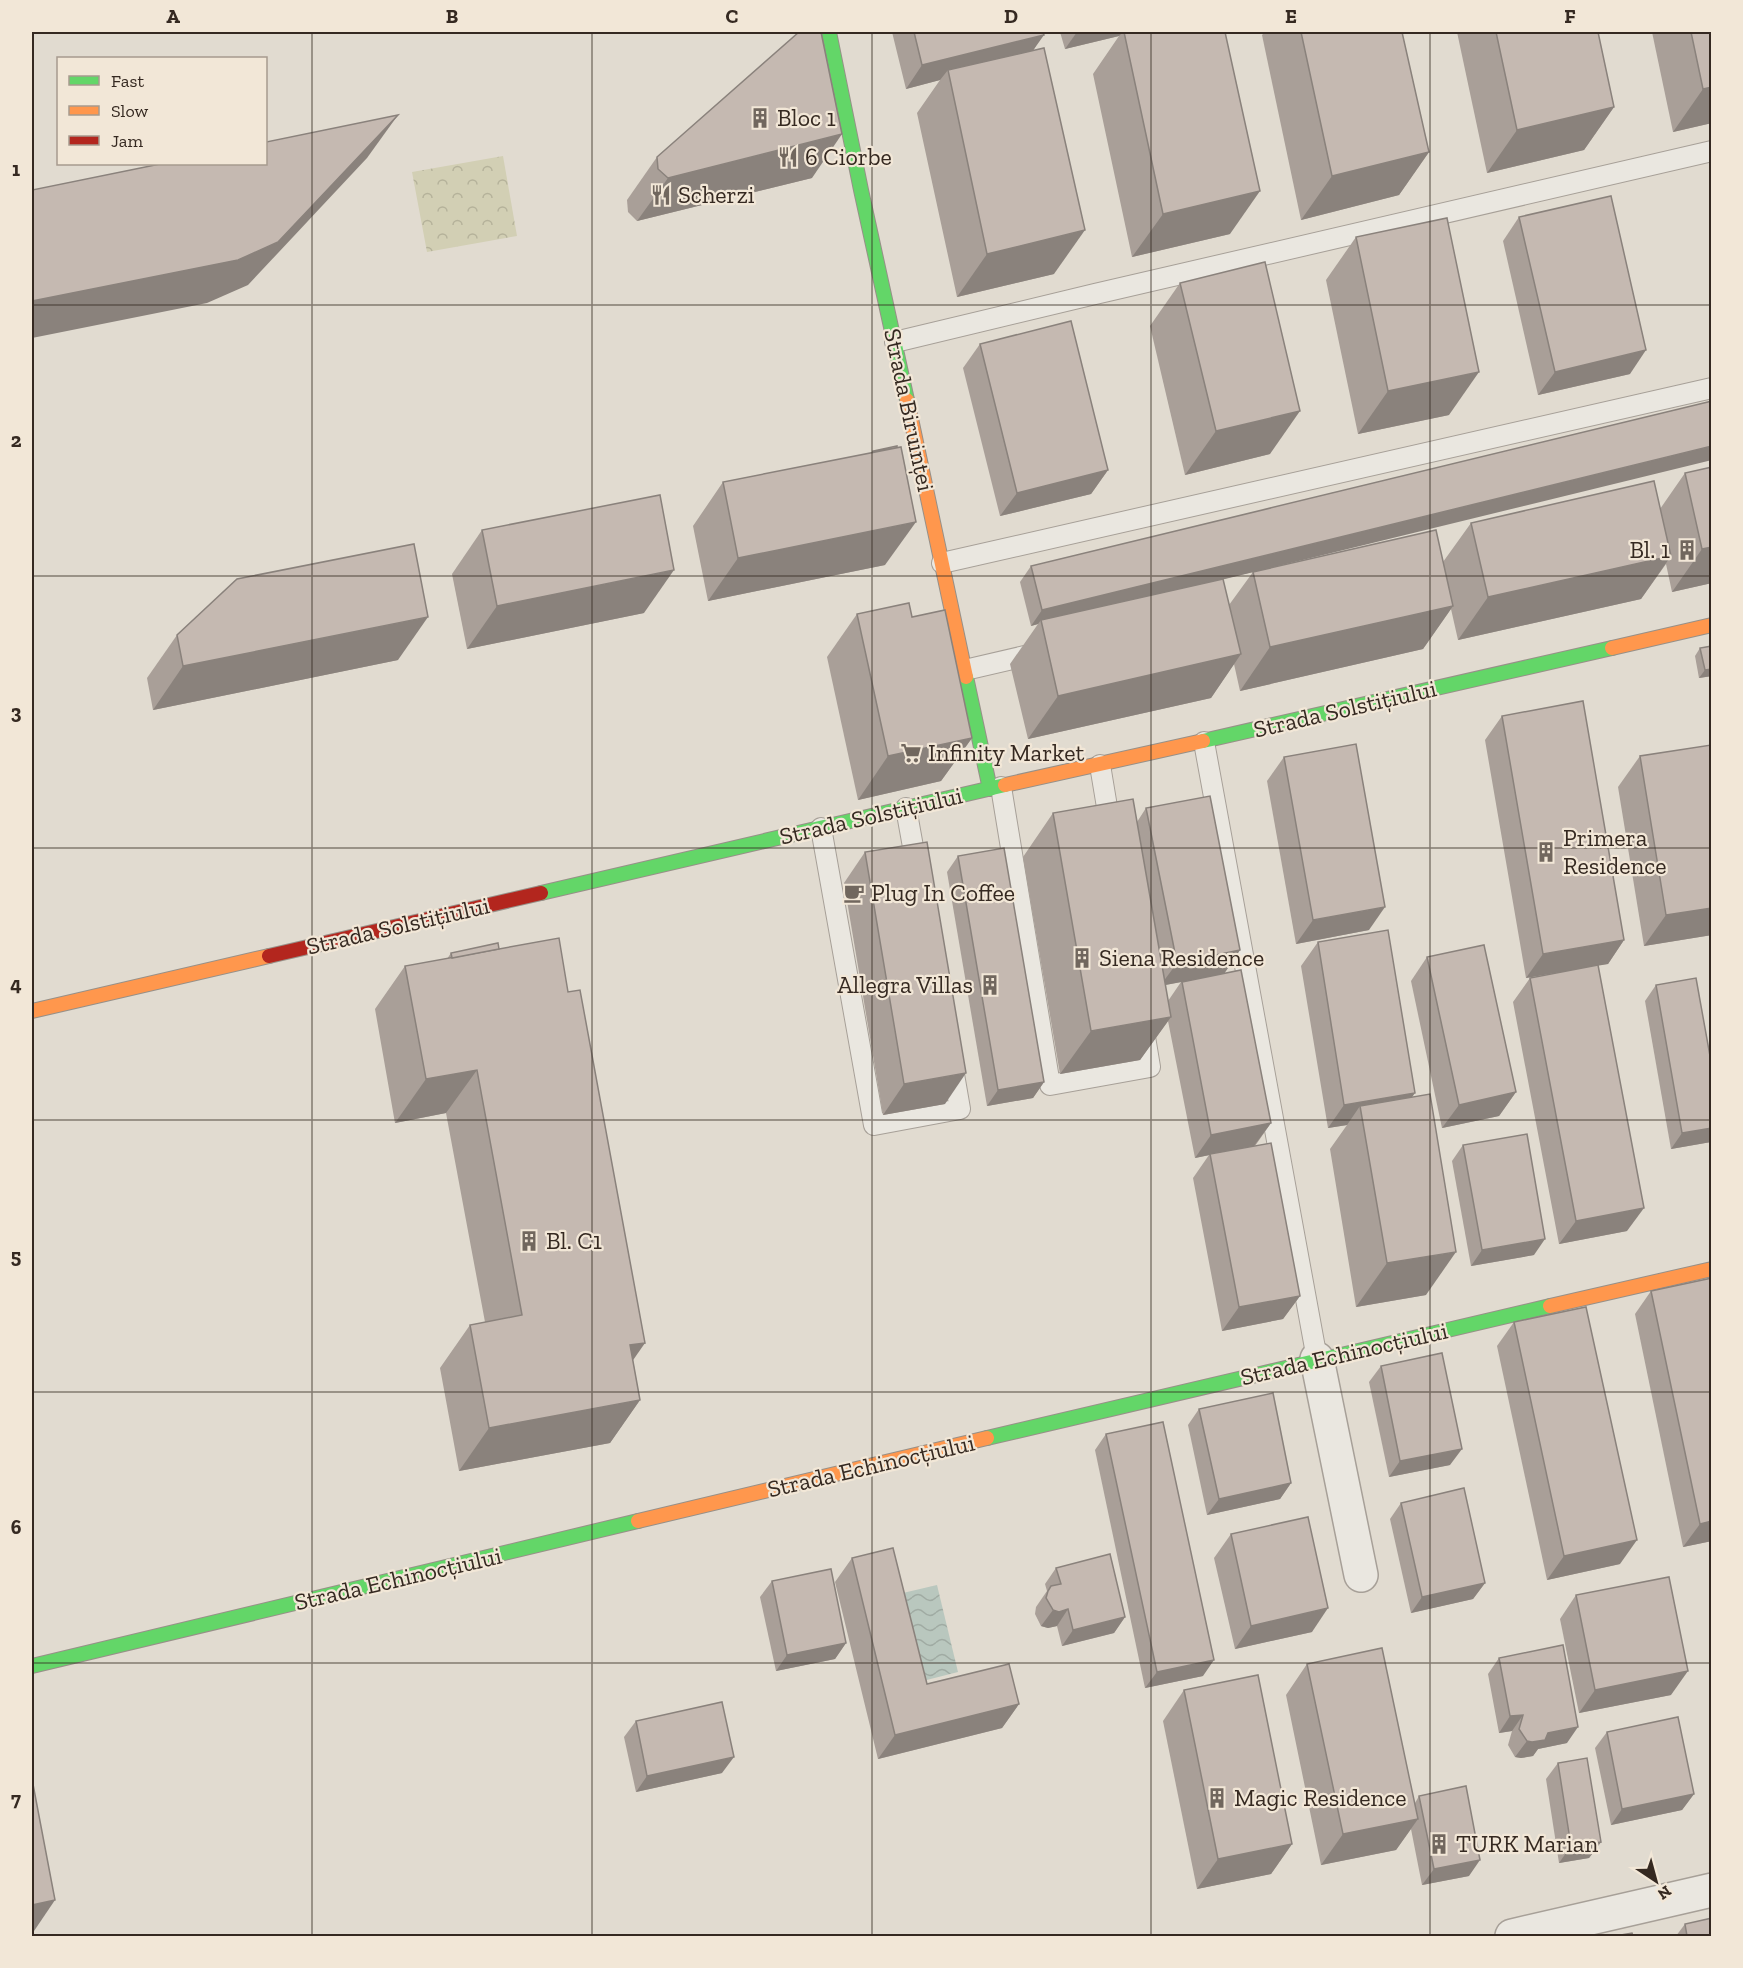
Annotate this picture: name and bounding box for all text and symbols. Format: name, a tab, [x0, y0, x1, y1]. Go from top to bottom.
text: A	[166, 4, 180, 28]
text: B	[446, 4, 458, 28]
text: C	[726, 4, 739, 28]
text: D	[1004, 4, 1018, 28]
text: E	[1285, 4, 1297, 28]
text: F	[1564, 4, 1576, 28]
legend	[57, 57, 267, 165]
text: Fast	[111, 70, 144, 92]
text: Slow	[111, 100, 148, 122]
place label: Bloc 1	[777, 103, 836, 132]
building icon: Bloc 1	[748, 106, 772, 130]
text: Jam	[111, 130, 143, 152]
place label: 6 Ciorbe	[805, 142, 892, 171]
restaurant icon: 6 Ciorbe	[776, 145, 800, 169]
text: 1	[12, 157, 20, 181]
place label: Scherzi	[678, 180, 755, 209]
restaurant icon: Scherzi	[649, 183, 673, 207]
street label: Strada Biruinței	[878, 326, 941, 494]
text: 2	[11, 428, 22, 452]
place label: Bl. 1	[1630, 535, 1670, 564]
building icon: Bl. 1	[1675, 538, 1699, 562]
street label: Strada Solstițiului	[1251, 673, 1439, 744]
text: 3	[11, 700, 22, 724]
place label: Infinity Market	[928, 738, 1084, 767]
supermarket icon: Infinity Market	[899, 741, 923, 765]
street label: Strada Solstițiului	[777, 780, 965, 851]
place label: Primera Residence	[1563, 823, 1667, 880]
building icon: Primera Residence	[1534, 840, 1558, 864]
place label: Plug In Coffee	[871, 878, 1015, 907]
cafe icon: Plug In Coffee	[842, 881, 866, 905]
street label: Strada Solstițiului	[304, 890, 492, 961]
place label: Siena Residence	[1099, 943, 1264, 972]
building icon: Siena Residence	[1070, 946, 1094, 970]
place label: Allegra Villas	[837, 970, 973, 999]
text: 4	[10, 972, 22, 996]
building icon: Allegra Villas	[978, 973, 1002, 997]
place label: Bl. C1	[546, 1226, 602, 1255]
building icon: Bl. C1	[517, 1229, 541, 1253]
text: 5	[11, 1244, 21, 1268]
street label: Strada Echinocțiului	[1237, 1316, 1451, 1391]
street label: Strada Echinocțiului	[764, 1428, 978, 1503]
text: 6	[11, 1515, 22, 1539]
street label: Strada Echinocțiului	[291, 1541, 505, 1616]
place label: Magic Residence	[1234, 1783, 1407, 1812]
building icon: Magic Residence	[1205, 1786, 1229, 1810]
text: 7	[11, 1787, 21, 1811]
place label: TURK Marian	[1456, 1829, 1598, 1858]
building icon: TURK Marian	[1427, 1832, 1451, 1856]
north arrow	[1626, 1851, 1686, 1911]
text: N	[1654, 1881, 1675, 1904]

